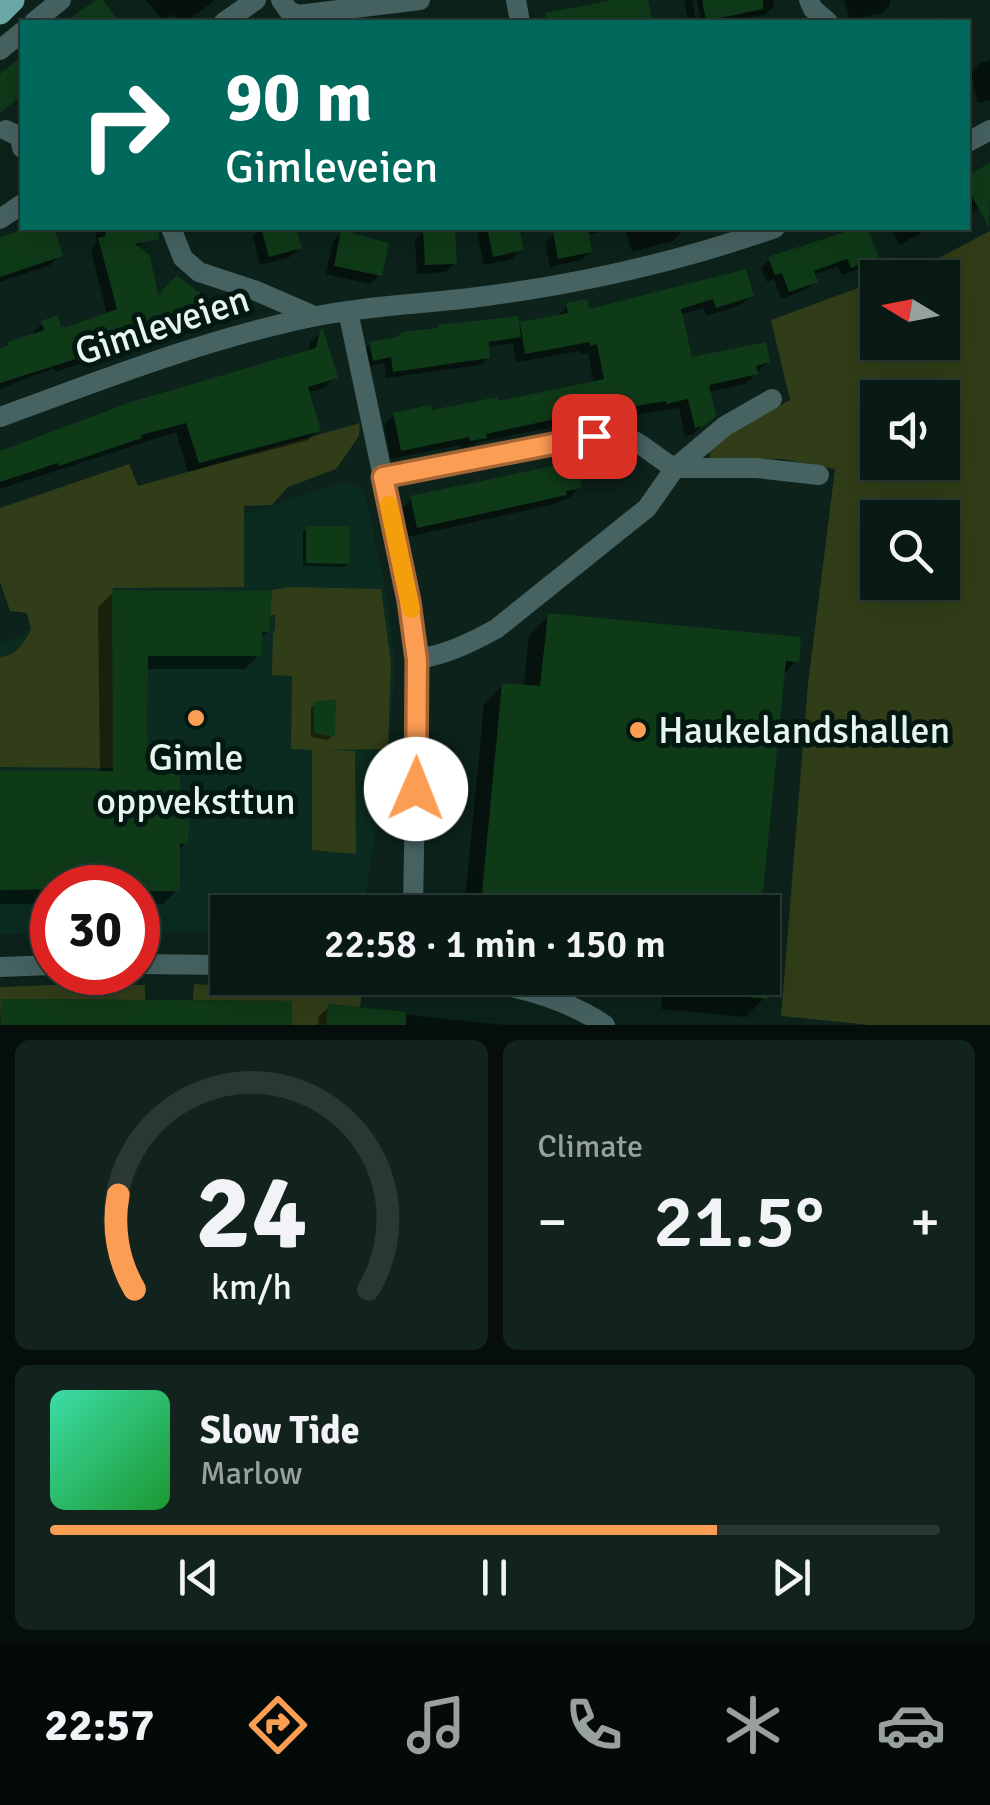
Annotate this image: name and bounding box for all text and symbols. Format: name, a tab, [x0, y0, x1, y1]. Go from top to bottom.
text: 90 m	[225, 54, 373, 140]
icon: right	[60, 60, 190, 190]
text: Gimleveien	[225, 140, 438, 195]
north arrow	[860, 260, 960, 360]
map controls	[860, 260, 960, 600]
street label: Gimleveien	[69, 275, 255, 376]
button: sound	[860, 380, 960, 480]
pin	[552, 394, 637, 479]
icon: arrive	[567, 409, 622, 464]
button: search	[860, 500, 960, 600]
marker: Gimle oppveksttun	[185, 707, 207, 729]
place label: Haukelandshallen	[658, 707, 950, 754]
marker: Haukelandshallen	[627, 719, 649, 741]
place label: Gimle oppveksttun	[96, 734, 296, 825]
position arrow	[364, 737, 468, 841]
speed limit sign: 30	[30, 865, 160, 995]
text: 22:58 · 1 min · 150 m	[324, 921, 666, 968]
text: Climate	[538, 1127, 643, 1166]
text: 24	[195, 1149, 307, 1277]
text: 21.5°	[653, 1175, 824, 1268]
text: −	[538, 1188, 567, 1256]
text: +	[910, 1188, 940, 1256]
text: km/h	[211, 1265, 292, 1309]
text: Slow Tide	[200, 1407, 360, 1454]
text: Marlow	[200, 1454, 302, 1493]
icon: previous	[171, 1550, 226, 1605]
icon: pause	[467, 1550, 522, 1605]
icon: next	[764, 1550, 819, 1605]
icon: directions	[243, 1690, 313, 1760]
icon: music	[401, 1690, 471, 1760]
icon: phone	[559, 1690, 629, 1760]
icon: climate	[718, 1690, 788, 1760]
icon: car	[876, 1690, 946, 1760]
text: 22:57	[44, 1698, 155, 1753]

